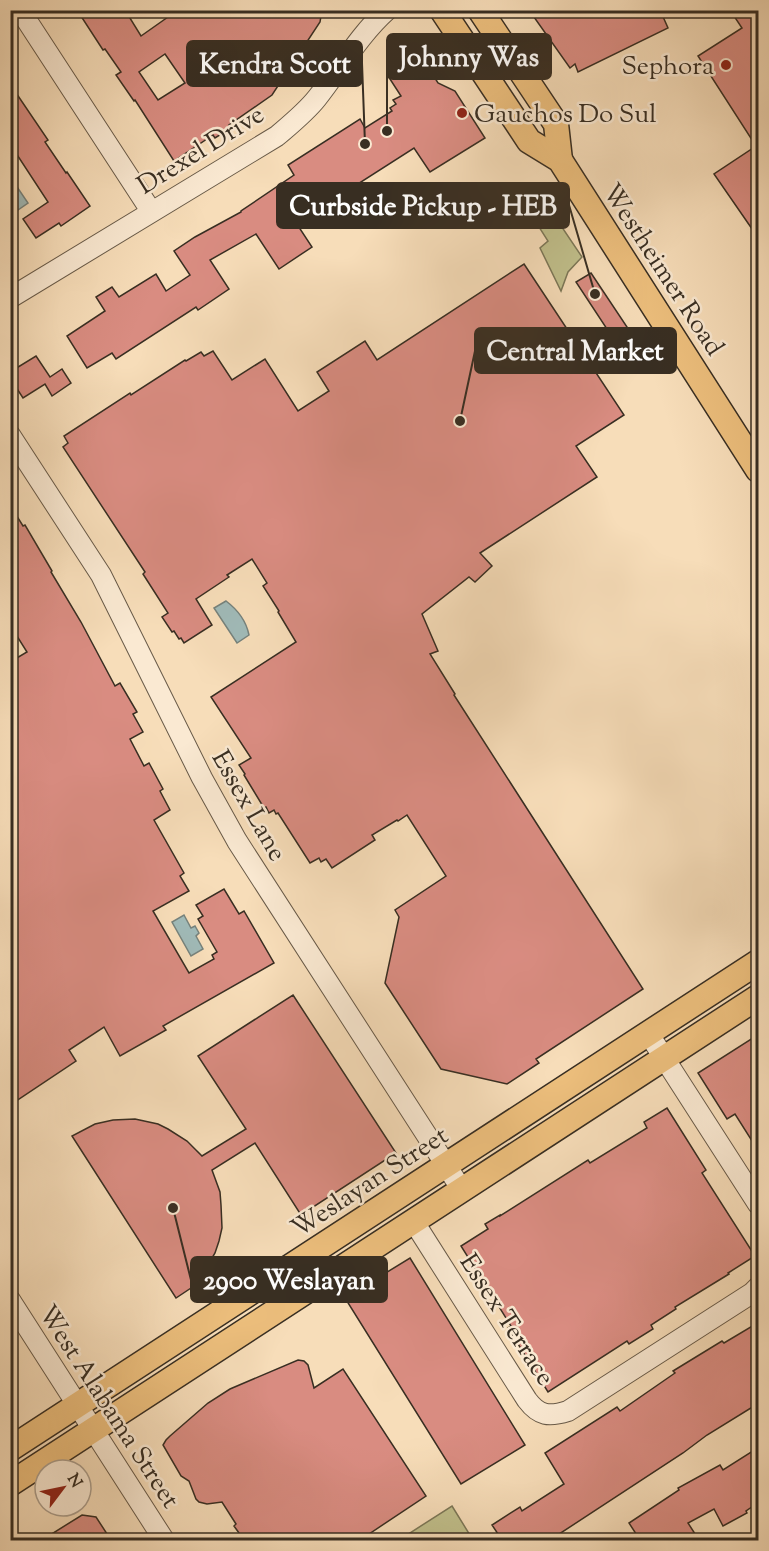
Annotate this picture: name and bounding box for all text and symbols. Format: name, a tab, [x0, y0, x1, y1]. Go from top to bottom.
callout: Johnny Was	[387, 34, 551, 79]
text: Johnny Was	[397, 40, 539, 79]
callout: Kendra Scott	[187, 41, 362, 86]
text: Kendra Scott	[199, 47, 351, 86]
place label: Sephora	[621, 49, 714, 86]
marker: Sephora	[719, 58, 733, 72]
street label: Drexel Drive	[131, 97, 272, 205]
place label: Gauchos Do Sul	[474, 97, 657, 134]
marker: Gauchos Do Sul	[455, 106, 469, 120]
street label: Westheimer Road	[592, 177, 732, 364]
callout: Curbside Pickup - HEB	[277, 183, 569, 228]
text: Curbside Pickup - HEB	[289, 189, 557, 228]
callout: Central Market	[475, 328, 676, 373]
text: Central Market	[486, 334, 664, 373]
street label: Essex Lane	[201, 744, 295, 869]
street label: Weslayan Street	[285, 1118, 456, 1248]
street label: Essex Terrace	[449, 1247, 563, 1394]
callout: 2900 Weslayan	[191, 1257, 387, 1302]
text: 2900 Weslayan	[203, 1263, 375, 1302]
street label: West Alabama Street	[28, 1299, 188, 1516]
north arrow	[33, 1458, 93, 1518]
text: N	[60, 1470, 87, 1493]

